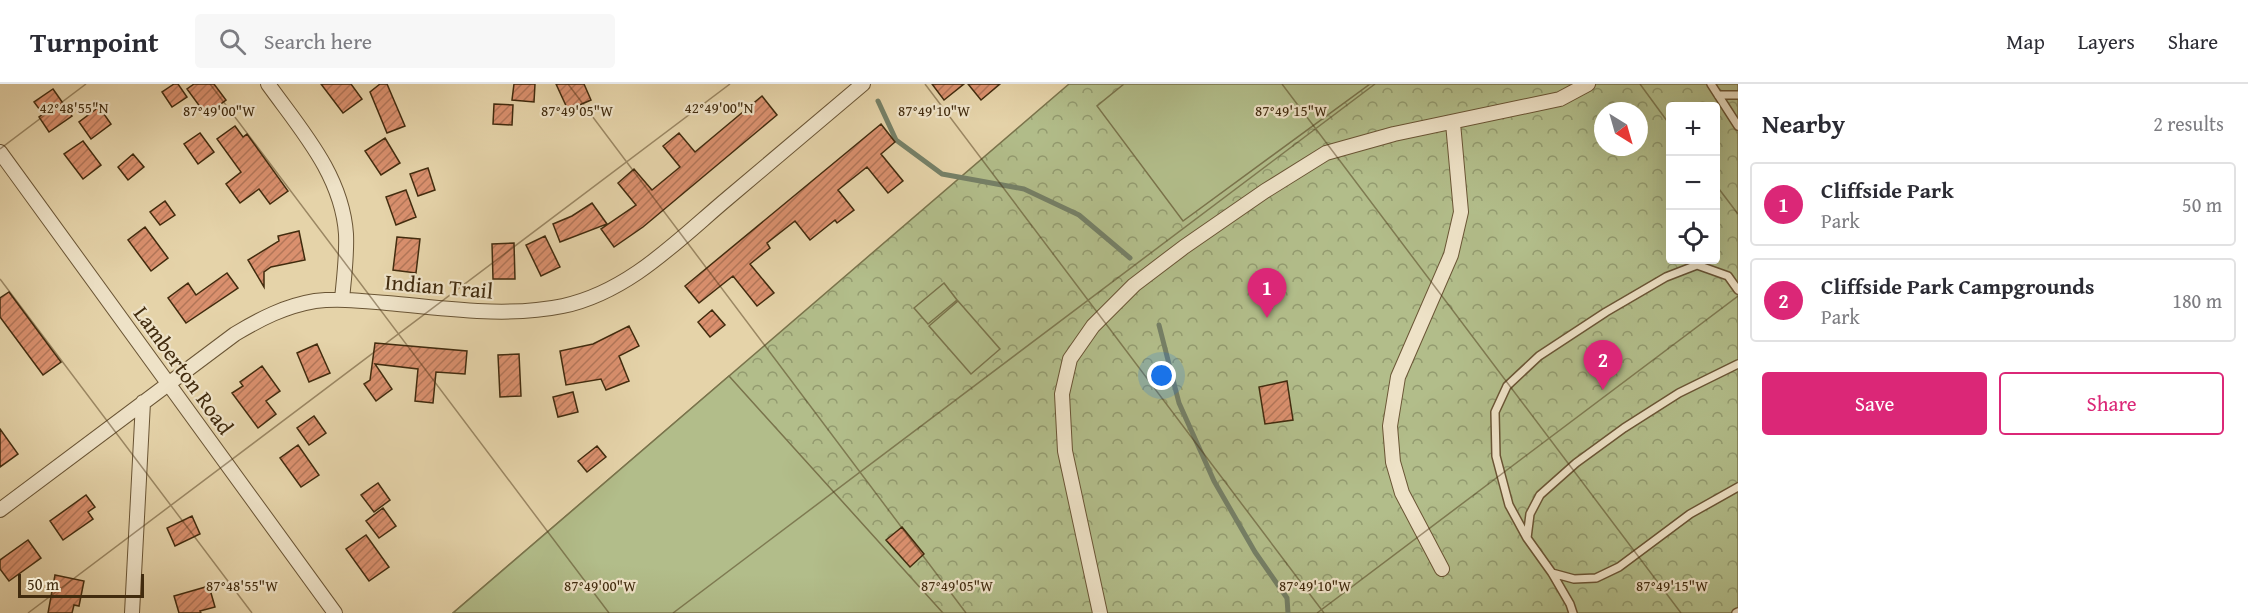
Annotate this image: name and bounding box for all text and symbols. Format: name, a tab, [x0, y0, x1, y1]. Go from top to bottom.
search box	[195, 14, 615, 68]
text: Turnpoint	[30, 21, 159, 62]
icon: search	[216, 25, 249, 58]
text: Search here	[264, 25, 372, 57]
text: Map	[2006, 26, 2045, 57]
text: Layers	[2078, 26, 2135, 57]
text: Share	[2168, 26, 2218, 57]
text: 42°48'55"N	[40, 97, 109, 118]
text: 42°49'00"N	[685, 97, 754, 118]
text: 87°49'00"W	[183, 100, 255, 121]
text: 87°49'05"W	[541, 100, 613, 121]
text: 87°49'10"W	[898, 100, 970, 121]
text: 87°49'15"W	[1255, 100, 1327, 121]
north arrow	[1594, 102, 1648, 156]
map controls	[1666, 102, 1720, 264]
button: +	[1666, 102, 1720, 156]
text: Nearby	[1762, 104, 1845, 143]
text: 2 results	[2153, 109, 2224, 138]
button: −	[1666, 156, 1720, 210]
text: Cliffside Park	[1821, 174, 1954, 206]
text: 1	[1778, 190, 1789, 219]
text: 50 m	[2182, 190, 2222, 219]
text: Park	[1821, 206, 1860, 235]
button: locate	[1666, 210, 1720, 264]
street label: Indian Trail	[384, 265, 494, 307]
pin: 1	[1248, 268, 1286, 318]
text: Cliffside Park Campgrounds	[1821, 270, 2094, 302]
text: 2	[1778, 286, 1789, 315]
text: 180 m	[2172, 286, 2222, 315]
street label: Lamberton Road	[126, 299, 242, 441]
text: Park	[1821, 302, 1860, 331]
pin: 2	[1584, 340, 1622, 390]
your location	[1147, 361, 1176, 390]
button: Save	[1762, 372, 1987, 435]
button: Share	[1999, 372, 2224, 435]
scale bar	[18, 571, 144, 598]
text: 50 m	[27, 572, 59, 596]
text: 87°48'55"W	[206, 575, 278, 596]
text: 87°49'00"W	[564, 575, 636, 596]
text: 87°49'05"W	[921, 575, 993, 596]
text: 87°49'10"W	[1279, 575, 1351, 596]
text: 87°49'15"W	[1636, 575, 1708, 596]

